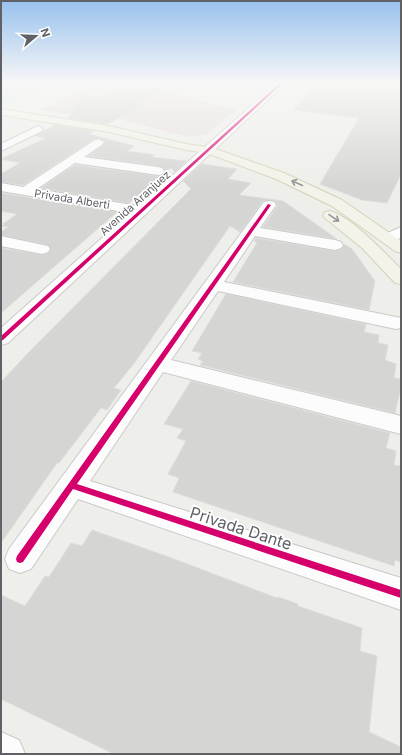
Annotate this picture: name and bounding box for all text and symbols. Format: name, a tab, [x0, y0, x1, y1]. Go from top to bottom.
north arrow	[16, 16, 56, 56]
text: N	[37, 26, 53, 39]
street label: Avenida Aranjuez	[97, 168, 173, 238]
one-way arrow	[292, 179, 304, 186]
street label: Privada Alberti	[33, 186, 111, 212]
one-way arrow	[329, 214, 340, 222]
street label: Privada Dante	[188, 502, 294, 554]

